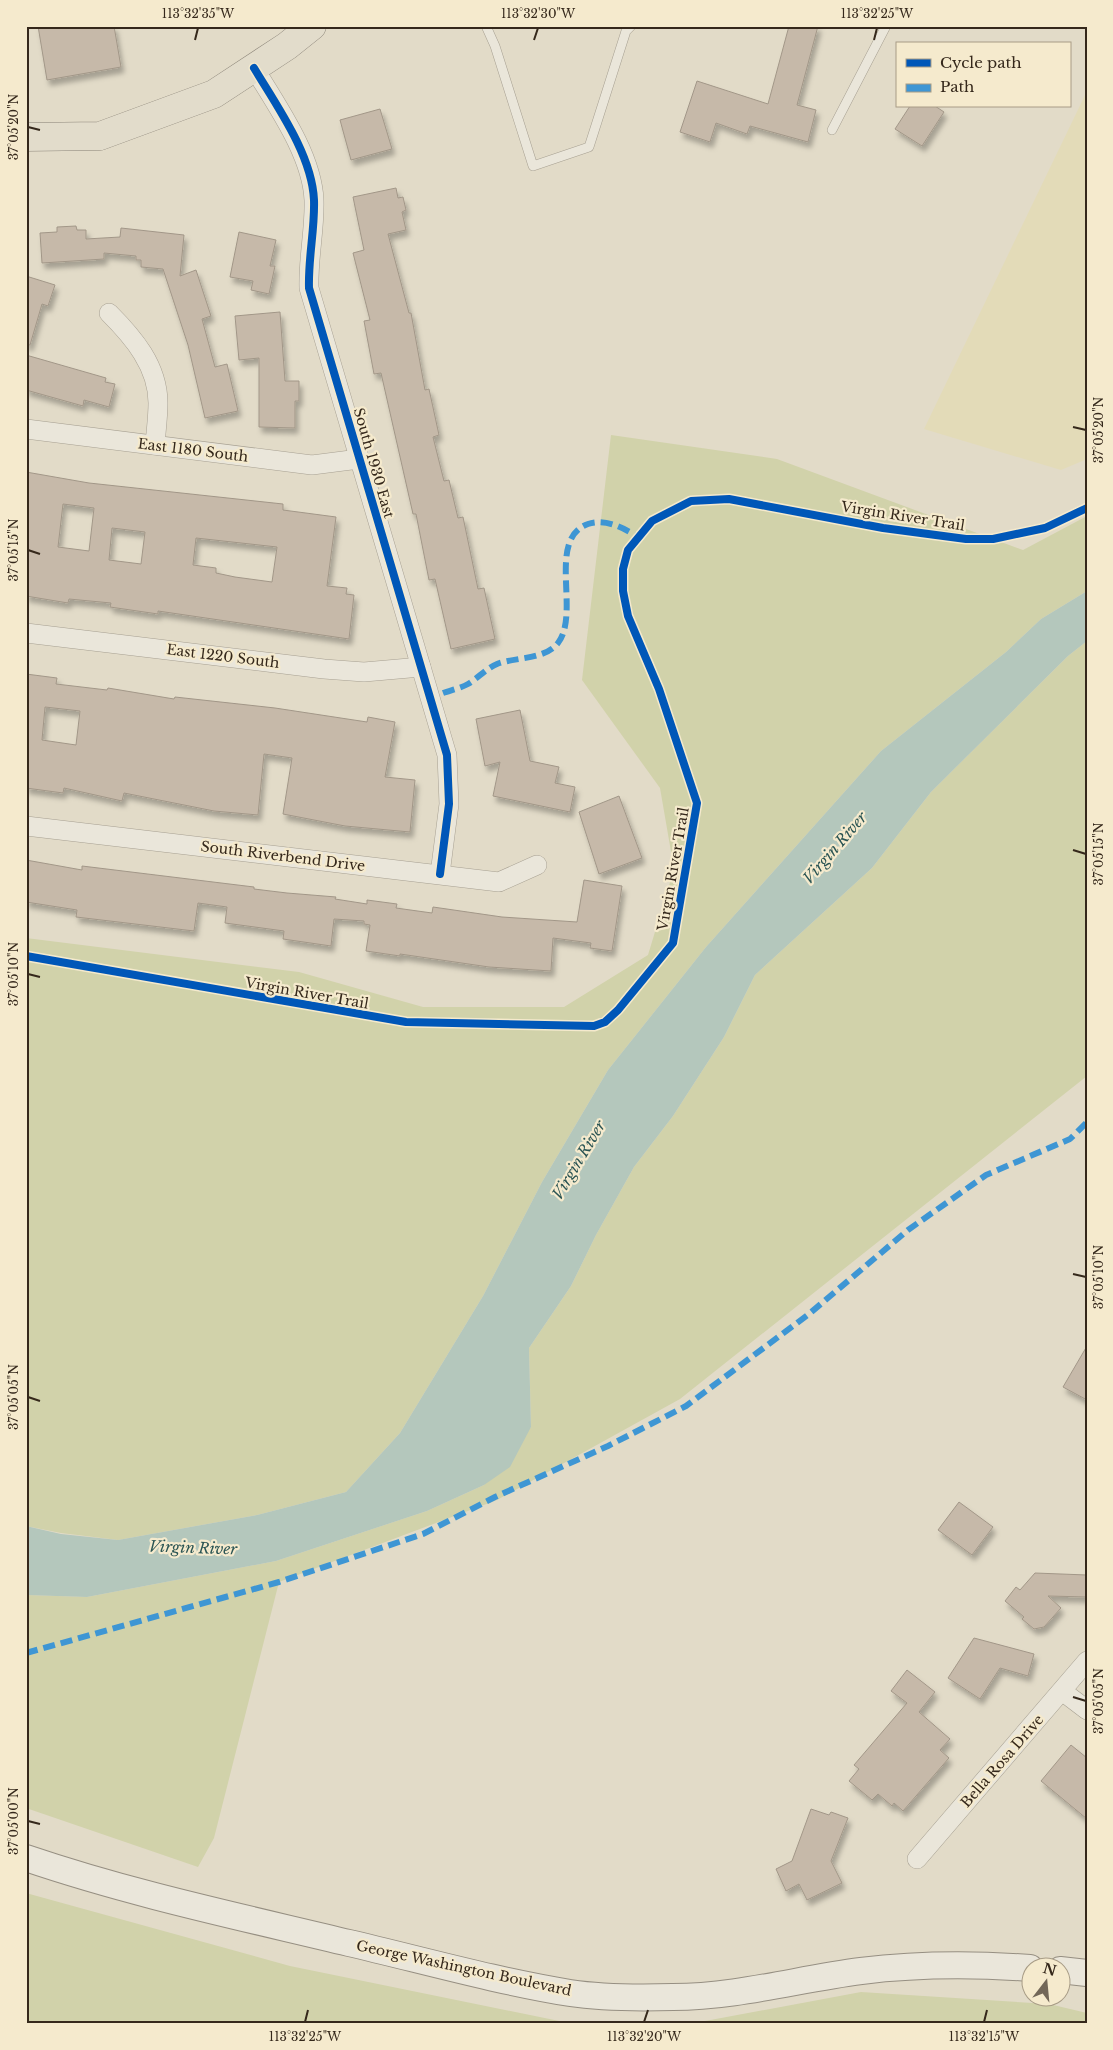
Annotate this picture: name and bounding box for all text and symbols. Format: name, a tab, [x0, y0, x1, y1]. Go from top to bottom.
text: 113°32'35"W	[162, 6, 235, 21]
text: 113°32'30"W	[501, 6, 576, 21]
text: 113°32'25"W	[841, 6, 914, 21]
legend	[896, 42, 1070, 108]
text: Cycle path	[940, 53, 1022, 72]
text: Path	[940, 77, 974, 96]
text: 37°05'20"N	[6, 93, 21, 160]
text: 37°05'20"N	[1091, 396, 1106, 463]
street label: South 1930 East	[350, 406, 399, 521]
street label: East 1180 South	[137, 434, 250, 466]
street label: Virgin River Trail	[839, 497, 967, 535]
text: 37°05'15"N	[6, 518, 21, 581]
street label: East 1220 South	[166, 640, 281, 672]
street label: Virgin River Trail	[653, 805, 693, 933]
water label: Virgin River	[798, 807, 872, 887]
text: 37°05'15"N	[1091, 822, 1106, 885]
street label: South Riverbend Drive	[200, 837, 366, 875]
text: 37°05'10"N	[6, 941, 21, 1006]
street label: Virgin River Trail	[243, 973, 371, 1013]
water label: Virgin River	[548, 1116, 610, 1203]
text: 37°05'10"N	[1091, 1244, 1106, 1309]
text: 37°05'05"N	[6, 1364, 21, 1430]
water label: Virgin River	[148, 1536, 239, 1559]
text: 37°05'05"N	[1091, 1668, 1106, 1734]
street label: Bella Rosa Drive	[957, 1711, 1047, 1811]
text: 37°05'00"N	[6, 1787, 21, 1855]
street label: George Washington Boulevard	[355, 1936, 574, 2000]
north arrow	[1020, 1958, 1070, 2008]
text: N	[1041, 1959, 1058, 1980]
text: 113°32'25"W	[269, 2029, 342, 2044]
text: 113°32'20"W	[607, 2029, 682, 2044]
text: 113°32'15"W	[949, 2029, 1020, 2044]

